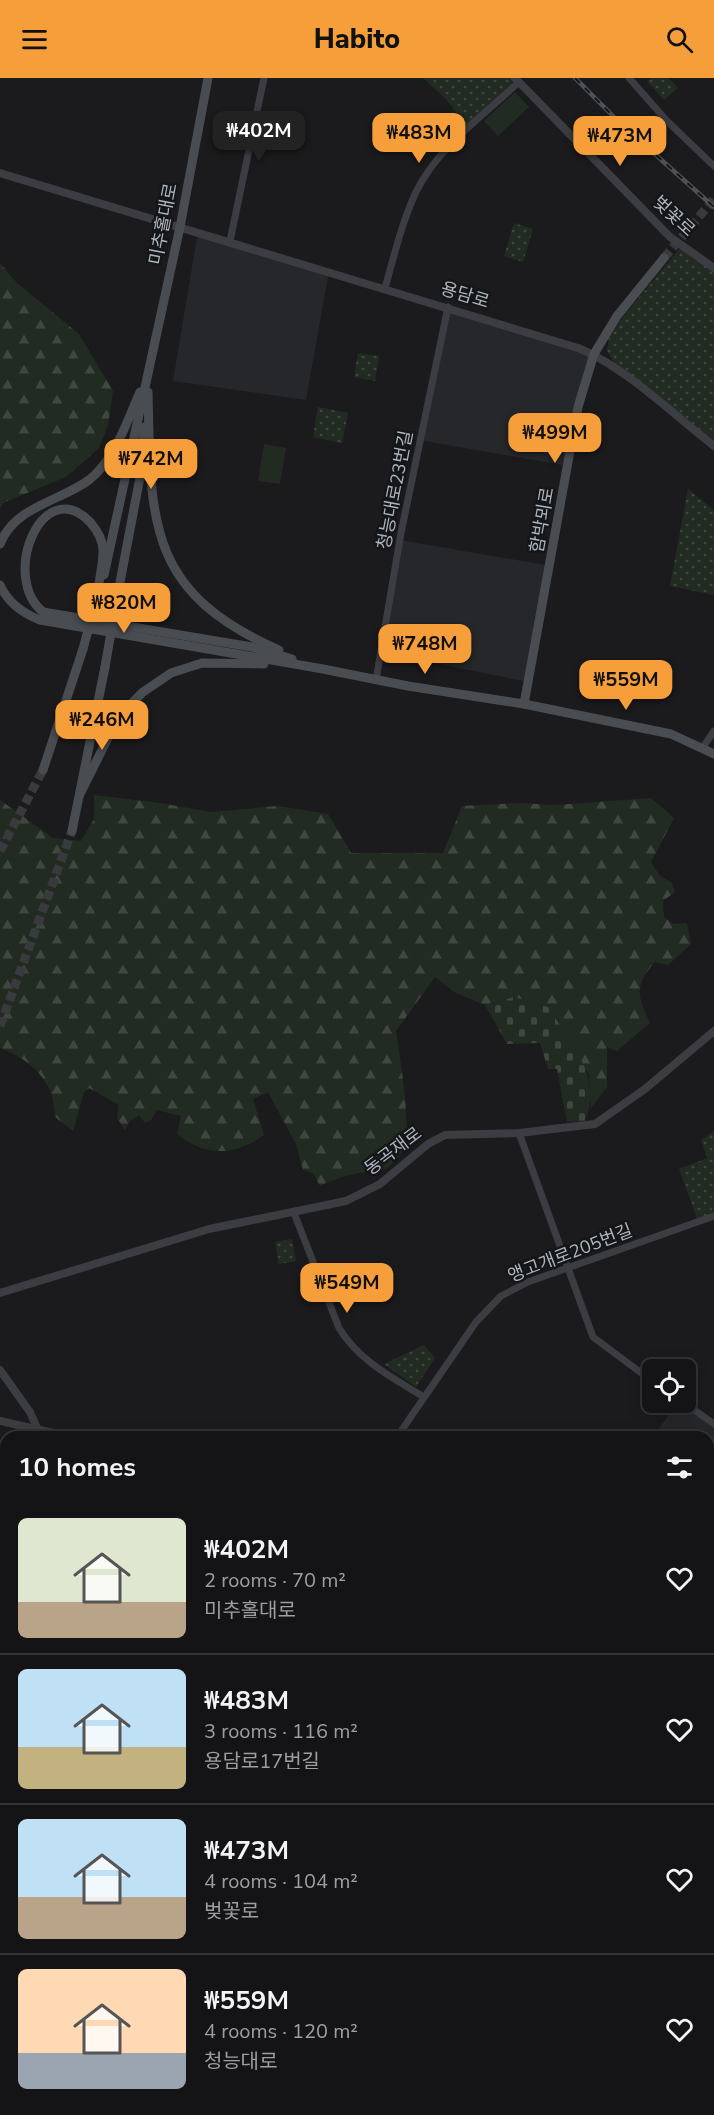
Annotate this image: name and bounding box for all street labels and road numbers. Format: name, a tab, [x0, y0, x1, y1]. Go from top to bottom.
street label: 미추홀대로	[143, 181, 183, 267]
street label: 벚꽃로	[648, 190, 700, 242]
street label: 용담로	[438, 276, 492, 314]
street label: 청능대로23번길	[372, 428, 418, 552]
street label: 함박뫼로	[524, 485, 560, 555]
street label: 동곡재로	[359, 1121, 427, 1181]
street label: 앵고개로205번길	[504, 1218, 636, 1288]

